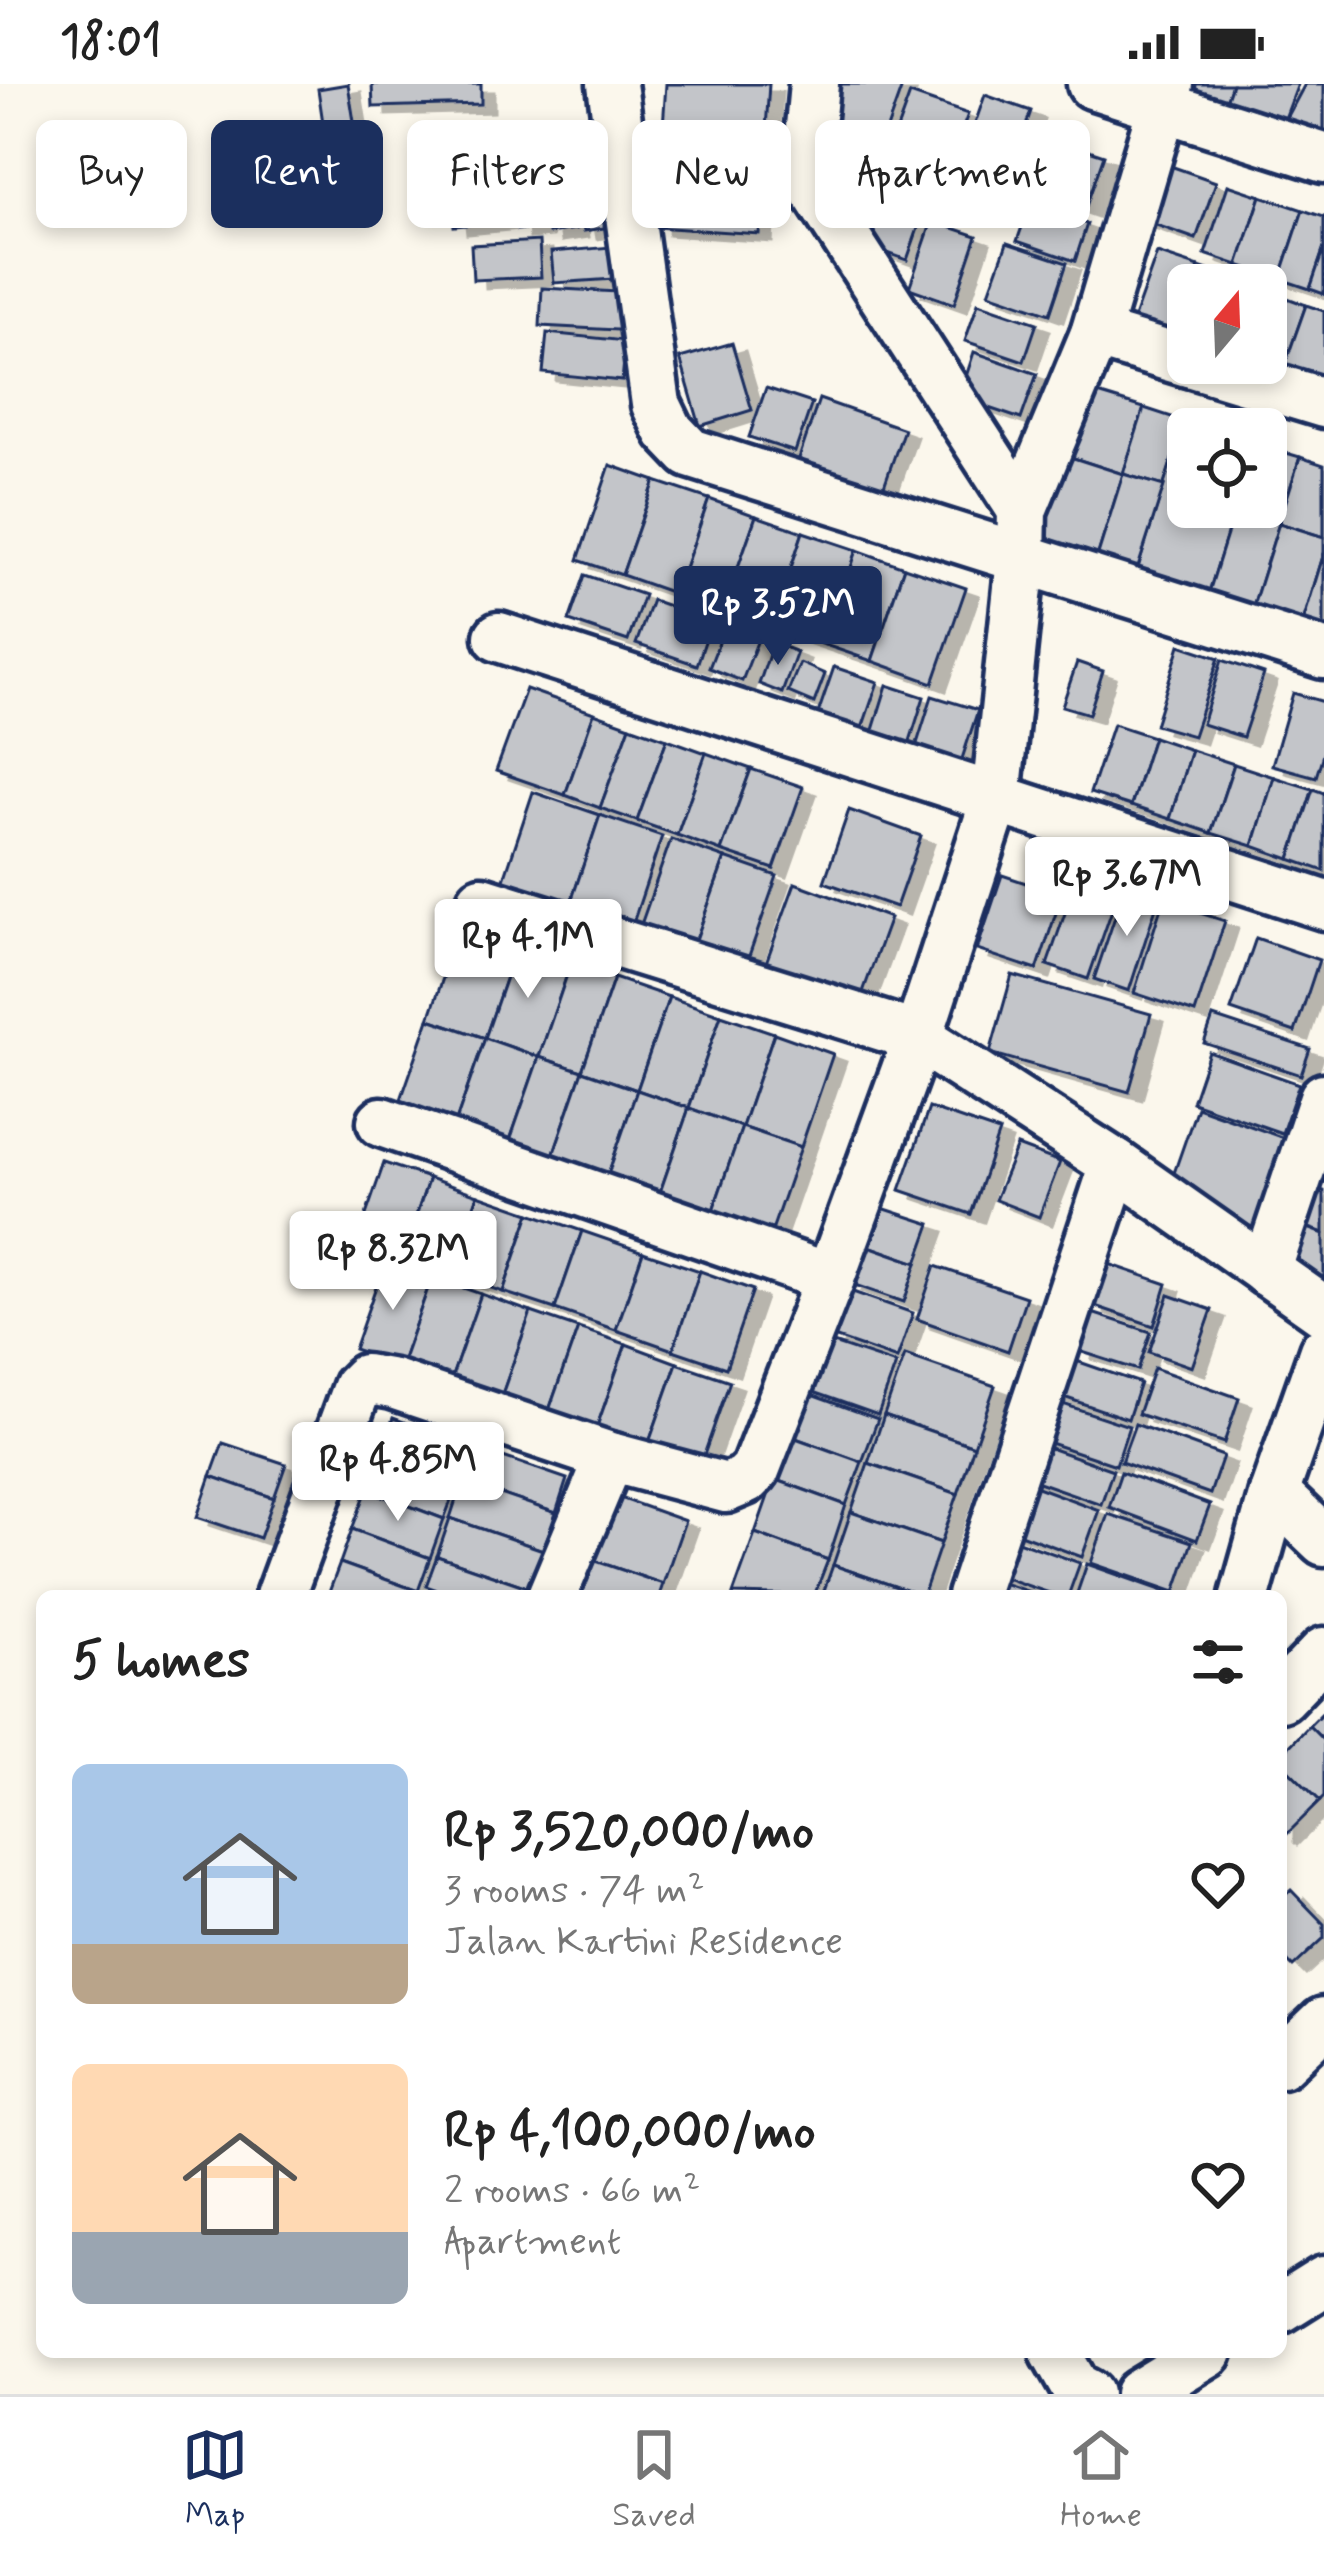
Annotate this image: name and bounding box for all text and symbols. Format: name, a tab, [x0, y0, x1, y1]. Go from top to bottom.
text: 18:01	[60, 13, 161, 72]
chip: Buy	[36, 120, 187, 228]
chip: Rent	[211, 120, 383, 228]
chip: Filters	[407, 120, 608, 228]
chip: New	[632, 120, 791, 228]
chip: Apartment	[815, 120, 1090, 228]
north arrow	[1167, 264, 1287, 384]
map controls	[1167, 264, 1287, 528]
button: locate	[1167, 408, 1287, 528]
pin: Rp 3.52M	[654, 566, 902, 668]
text: Rp 3.52M	[701, 579, 855, 630]
pin: Rp 3.67M	[1003, 837, 1251, 939]
text: Rp 3.67M	[1052, 850, 1202, 901]
pin: Rp 4.1M	[417, 899, 639, 1001]
text: Rp 4.1M	[462, 912, 594, 963]
pin: Rp 8.32M	[269, 1211, 517, 1313]
text: Rp 8.32M	[317, 1224, 469, 1275]
pin: Rp 4.85M	[274, 1422, 522, 1524]
text: Rp 4.85M	[319, 1435, 477, 1486]
text: 5 homes	[72, 1629, 250, 1695]
icon: filters	[1185, 1629, 1251, 1695]
text: Rp 3,520,000/mo	[444, 1800, 814, 1866]
icon: home	[168, 1812, 312, 1956]
icon: heart	[1185, 1851, 1251, 1917]
text: 3 rooms · 74 m²	[444, 1866, 705, 1917]
text: Jalan Kartini Residence	[444, 1917, 843, 1968]
text: Rp 4,100,000/mo	[444, 2100, 816, 2166]
icon: home	[168, 2112, 312, 2256]
icon: heart	[1185, 2151, 1251, 2217]
text: 2 rooms · 66 m²	[444, 2166, 700, 2217]
text: Apartment	[444, 2217, 621, 2268]
tab: Map	[182, 2422, 248, 2538]
tab: Saved	[612, 2422, 696, 2538]
tab: Home	[1060, 2422, 1142, 2538]

